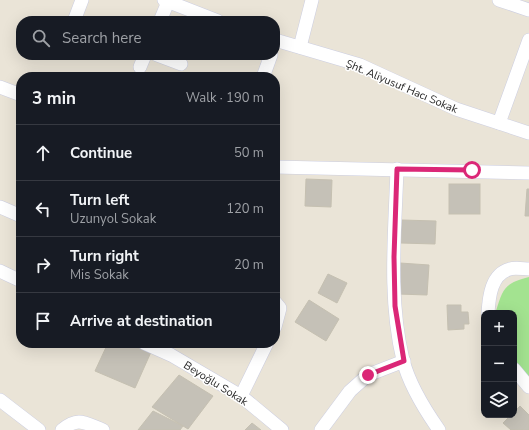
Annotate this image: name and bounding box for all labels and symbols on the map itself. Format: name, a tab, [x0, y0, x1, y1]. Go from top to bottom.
street label: Şht. Aliyusuf Hacı Sokak	[344, 56, 461, 117]
route start	[463, 161, 481, 179]
street label: Beyoğlu Sokak	[181, 358, 251, 409]
route end	[359, 366, 377, 384]

